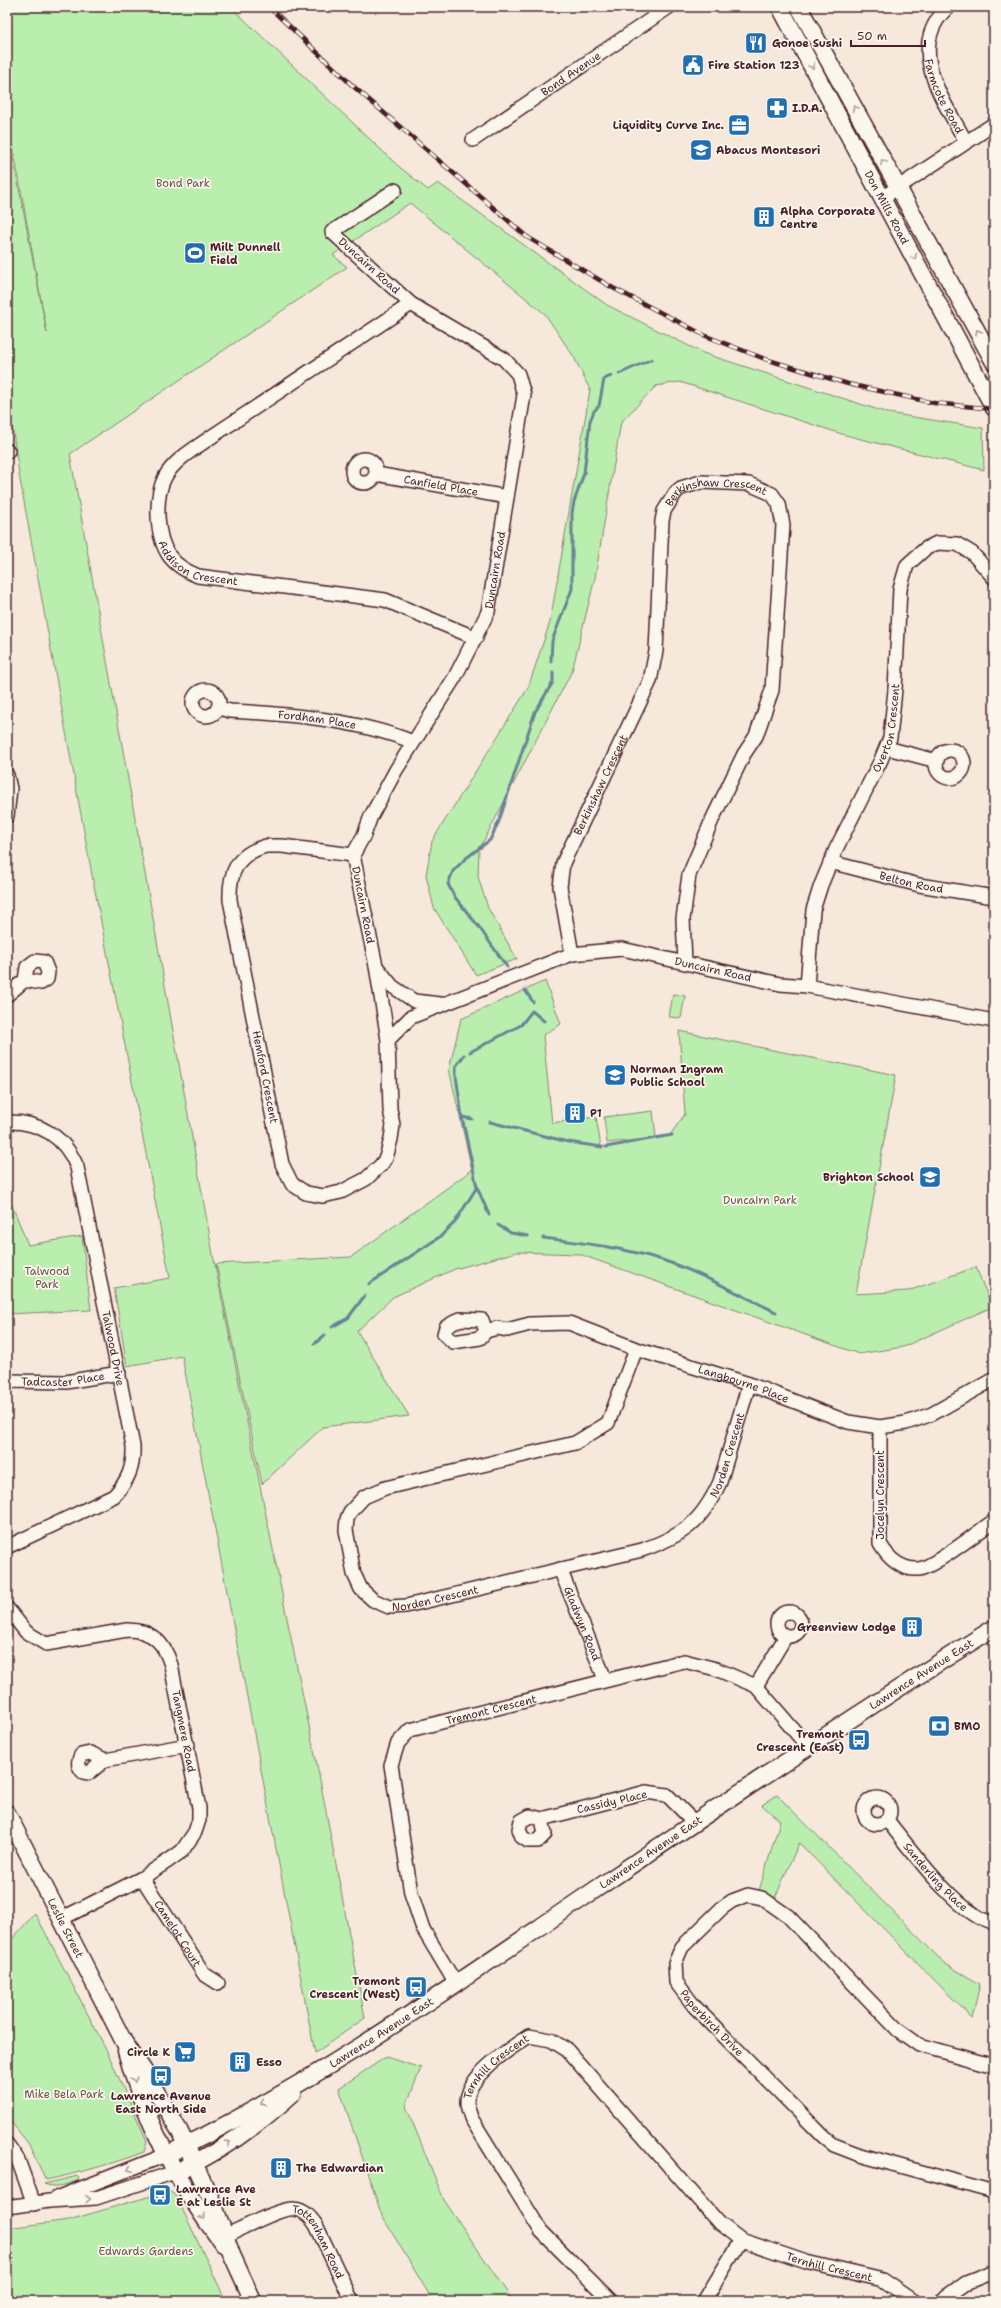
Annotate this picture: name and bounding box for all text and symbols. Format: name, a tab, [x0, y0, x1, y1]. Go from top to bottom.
scale bar	[851, 22, 925, 48]
text: 50 m	[857, 28, 887, 44]
restaurant icon: Gonoe Sushi	[743, 30, 769, 56]
place label: Gonoe Sushi	[772, 36, 842, 51]
street label: Bond Avenue	[538, 48, 604, 99]
public building icon: Fire Station 123	[680, 52, 706, 78]
place label: Fire Station 123	[708, 58, 800, 73]
street label: Farmcote Road	[921, 58, 967, 136]
one-way arrow	[807, 62, 814, 69]
pharmacy icon: I.D.A.	[764, 95, 790, 121]
place label: I.D.A.	[792, 101, 822, 116]
one-way arrow	[852, 105, 859, 112]
office icon: Liquidity Curve Inc.	[726, 112, 752, 138]
place label: Liquidity Curve Inc.	[613, 118, 724, 133]
school or university icon: Abacus Montesori	[688, 137, 714, 163]
place label: Abacus Montesori	[716, 143, 820, 158]
one-way arrow	[880, 159, 888, 167]
street label: Don Mills Road	[861, 168, 913, 247]
park label: Bond Park	[156, 176, 210, 191]
building icon: Alpha Corporate Centre	[751, 204, 777, 230]
place label: Alpha Corporate Centre	[780, 204, 876, 232]
street label: Duncairn Road	[335, 234, 403, 298]
sports icon: Milt Dunnell Field	[182, 240, 208, 266]
place label: Milt Dunnell Field	[210, 240, 281, 268]
one-way arrow	[909, 253, 917, 260]
one-way arrow	[975, 329, 983, 336]
street label: Canfield Place	[403, 471, 479, 499]
street label: Berkinshaw Crescent	[661, 474, 770, 509]
street label: Duncairn Road	[481, 530, 509, 610]
street label: Addison Crescent	[155, 538, 239, 589]
street label: Overton Crescent	[868, 683, 903, 775]
street label: Fordham Place	[277, 707, 358, 732]
street label: Berkinshaw Crescent	[570, 732, 631, 838]
street label: Duncairn Road	[348, 865, 378, 945]
street label: Belton Road	[878, 868, 944, 896]
street label: Duncairn Road	[673, 953, 753, 985]
street label: Hemford Crescent	[249, 1029, 281, 1125]
school or university icon: Norman Ingram Public School	[602, 1062, 628, 1088]
place label: Norman Ingram Public School	[630, 1062, 723, 1090]
building icon: P1	[562, 1100, 588, 1126]
place label: P1	[590, 1106, 602, 1121]
school or university icon: Brighton School	[917, 1164, 943, 1190]
place label: Brighton School	[823, 1170, 914, 1185]
park label: Duncairn Park	[723, 1193, 797, 1208]
park label: Talwood Park	[24, 1264, 70, 1292]
street label: Talwood Drive	[99, 1310, 128, 1387]
street label: Langbourne Place	[696, 1361, 791, 1406]
street label: Tadcaster Place	[21, 1368, 106, 1390]
street label: Norden Crescent	[706, 1410, 748, 1500]
street label: Jocelyn Crescent	[873, 1450, 888, 1540]
street label: Norden Crescent	[391, 1582, 480, 1614]
street label: Gladwyn Road	[560, 1584, 604, 1663]
building icon: Greenview Lodge	[899, 1614, 925, 1640]
place label: Greenview Lodge	[797, 1620, 896, 1635]
street label: Lawrence Avenue East	[866, 1635, 976, 1713]
street label: Tangmere Road	[169, 1689, 199, 1774]
street label: Tremont Crescent	[444, 1691, 538, 1728]
bank icon: BMO	[926, 1713, 952, 1739]
place label: BMO	[954, 1719, 980, 1734]
place label: Tremont Crescent (East)	[756, 1727, 845, 1755]
bus stop icon: Tremont Crescent (East)	[846, 1727, 872, 1753]
street label: Cassidy Place	[575, 1787, 649, 1817]
street label: Lawrence Avenue East	[596, 1812, 705, 1892]
street label: Sanderling Place	[900, 1839, 971, 1915]
street label: Leslie Street	[44, 1895, 87, 1961]
street label: Camelot Court	[151, 1897, 205, 1970]
place label: Tremont Crescent (West)	[310, 1974, 401, 2002]
bus stop icon: Tremont Crescent (West)	[403, 1974, 429, 2000]
street label: Paperbirch Drive	[677, 1986, 747, 2059]
street label: Lawrence Avenue East	[326, 1993, 437, 2071]
street label: Ternhill Crescent	[460, 2030, 532, 2100]
supermarket icon: Circle K	[172, 2039, 198, 2065]
place label: Circle K	[127, 2045, 170, 2060]
building icon: Esso	[227, 2049, 253, 2075]
place label: Esso	[256, 2055, 282, 2070]
bus stop icon: Lawrence Avenue East North Side	[148, 2063, 174, 2089]
one-way arrow	[129, 2076, 138, 2083]
park label: Mike Bela Park	[24, 2087, 104, 2102]
place label: Lawrence Avenue East North Side	[111, 2089, 212, 2117]
one-way arrow	[259, 2098, 267, 2106]
one-way arrow	[223, 2141, 230, 2148]
building icon: The Edwardian	[268, 2155, 294, 2181]
place label: The Edwardian	[296, 2161, 384, 2176]
one-way arrow	[126, 2164, 133, 2172]
bus stop icon: Lawrence Ave E at Leslie St	[147, 2182, 173, 2208]
place label: Lawrence Ave E at Leslie St	[176, 2182, 256, 2210]
one-way arrow	[85, 2194, 91, 2203]
street label: Tottenham Road	[291, 2201, 348, 2281]
one-way arrow	[198, 2213, 205, 2220]
park label: Edwards Gardens	[98, 2244, 194, 2259]
street label: Ternhill Crescent	[784, 2248, 874, 2285]

